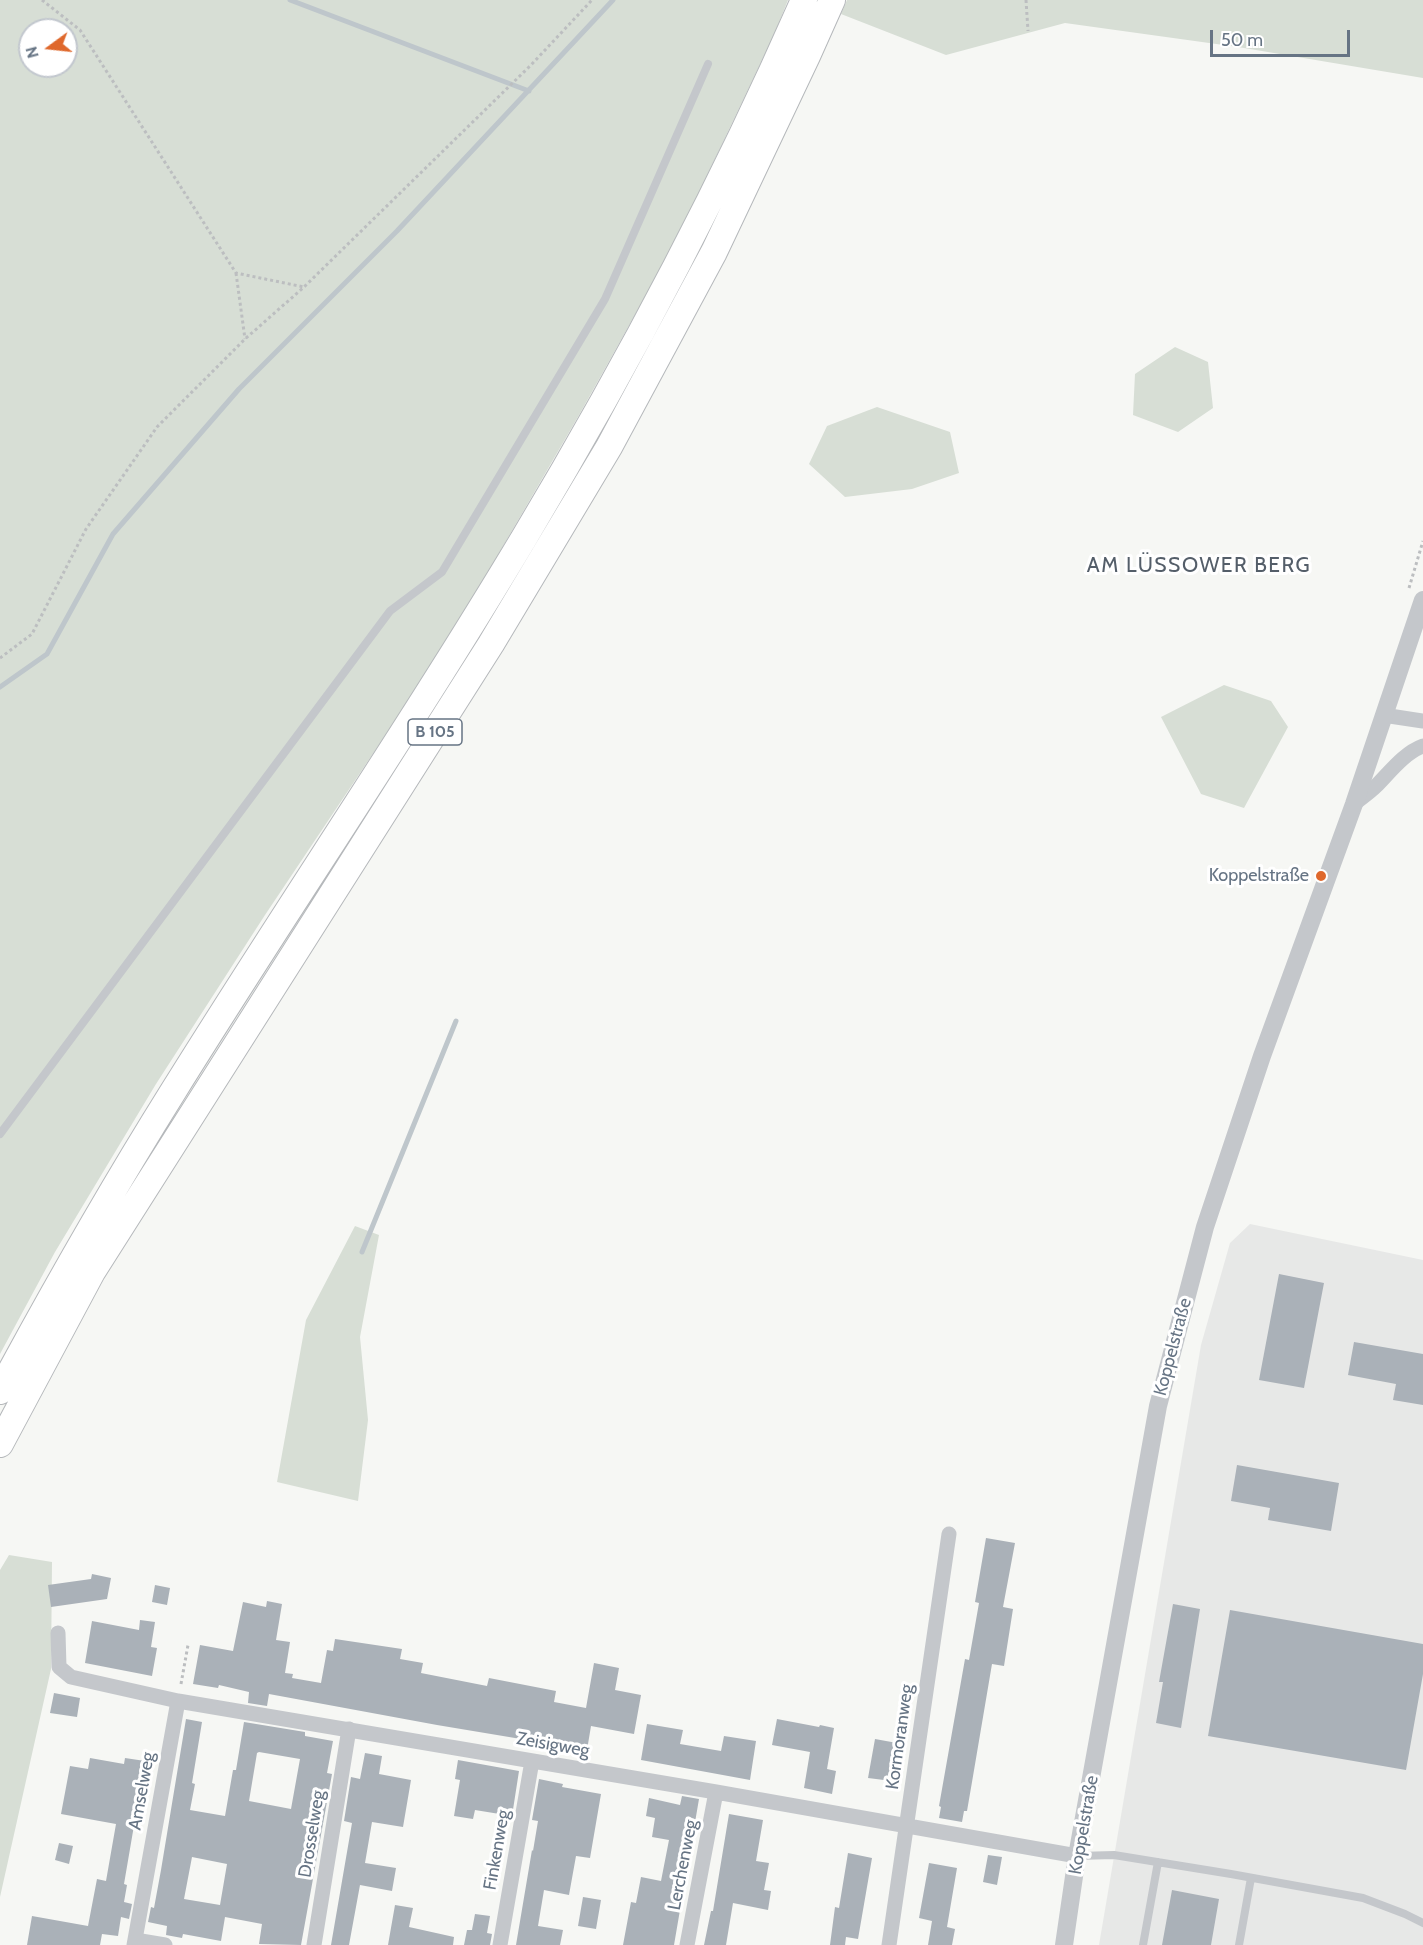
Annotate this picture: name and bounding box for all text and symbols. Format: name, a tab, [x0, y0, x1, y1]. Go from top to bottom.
north arrow	[18, 18, 78, 78]
scale bar	[1213, 18, 1352, 56]
text: 50 m	[1221, 29, 1263, 51]
text: N	[21, 44, 43, 60]
district label: AM LÜSSOWER BERG	[1087, 553, 1311, 579]
road number: B 105	[408, 719, 462, 745]
place label: Koppelstraße	[1209, 865, 1309, 887]
marker: Koppelstraße	[1314, 869, 1328, 883]
street label: Koppelstraße	[1150, 1296, 1196, 1398]
street label: Kormoranweg	[882, 1683, 918, 1791]
street label: Zeisigweg	[515, 1728, 591, 1762]
street label: Amselweg	[125, 1750, 159, 1832]
street label: Koppelstraße	[1065, 1774, 1103, 1876]
street label: Drosselweg	[294, 1789, 330, 1879]
street label: Finkenweg	[479, 1808, 515, 1892]
street label: Lerchenweg	[664, 1818, 702, 1912]

